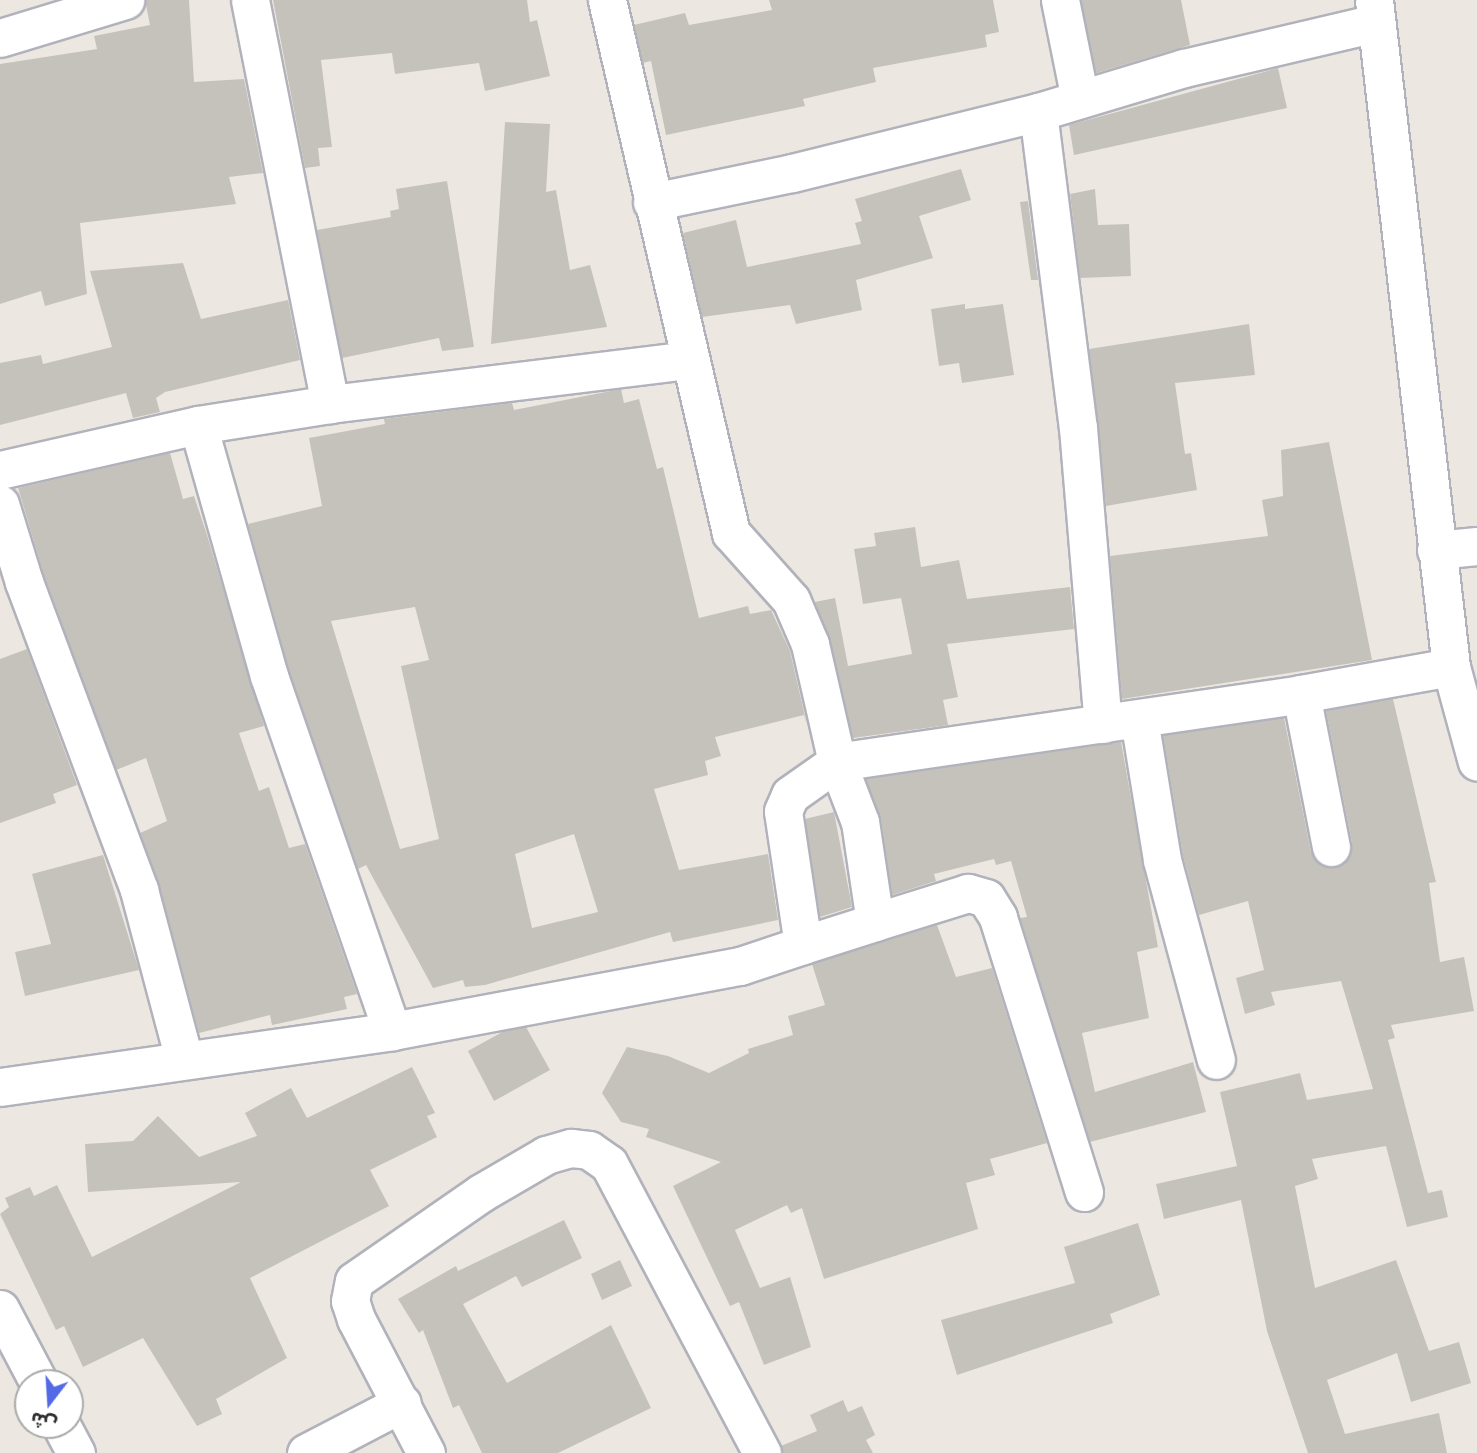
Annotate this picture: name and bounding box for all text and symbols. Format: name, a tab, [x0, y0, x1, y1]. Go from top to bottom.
north arrow	[14, 1369, 84, 1439]
text: ش	[27, 1408, 59, 1437]

